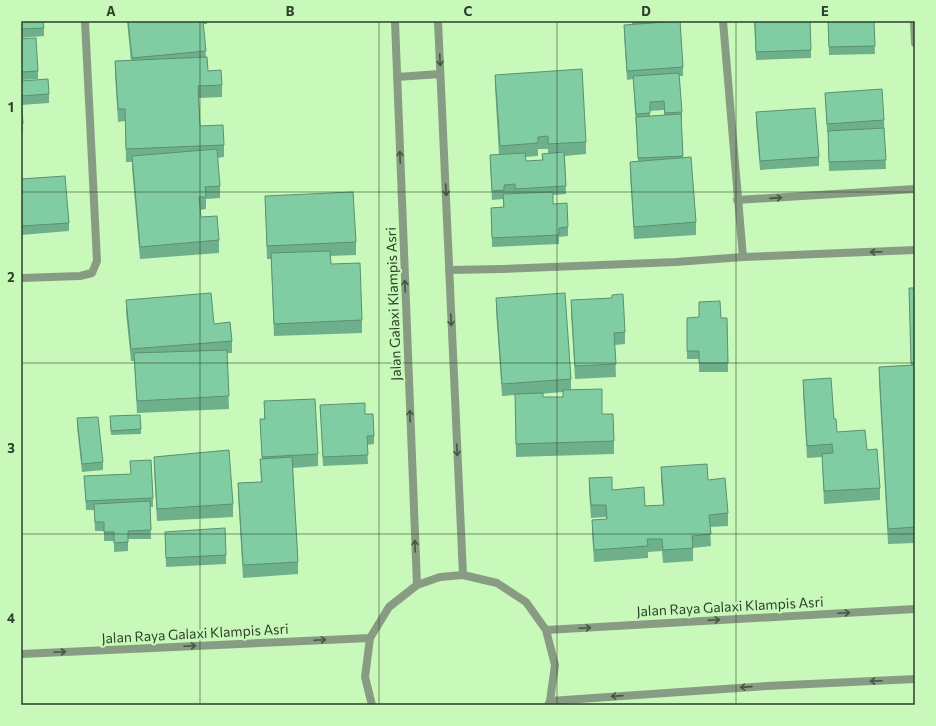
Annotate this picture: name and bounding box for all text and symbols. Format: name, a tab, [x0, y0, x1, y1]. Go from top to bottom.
text: A	[106, 3, 116, 19]
text: B	[286, 3, 295, 19]
text: C	[464, 3, 473, 19]
text: D	[641, 3, 651, 19]
text: E	[821, 3, 829, 19]
one-way arrow	[436, 53, 443, 66]
text: 1	[8, 99, 14, 115]
one-way arrow	[396, 151, 404, 164]
one-way arrow	[442, 183, 449, 196]
one-way arrow	[769, 194, 782, 201]
street label: Jalan Galaxi Klampis Asri	[382, 227, 404, 381]
one-way arrow	[870, 248, 883, 255]
text: 2	[7, 269, 15, 285]
one-way arrow	[401, 280, 409, 293]
one-way arrow	[448, 313, 455, 326]
one-way arrow	[407, 410, 414, 423]
text: 3	[7, 440, 15, 456]
one-way arrow	[454, 443, 461, 456]
one-way arrow	[412, 540, 419, 553]
street label: Jalan Raya Galaxi Klampis Asri	[636, 593, 824, 619]
one-way arrow	[837, 609, 850, 616]
text: 4	[7, 610, 15, 626]
one-way arrow	[707, 617, 720, 624]
street label: Jalan Raya Galaxi Klampis Asri	[101, 620, 289, 646]
one-way arrow	[578, 624, 591, 631]
one-way arrow	[313, 637, 326, 644]
one-way arrow	[183, 643, 196, 650]
one-way arrow	[53, 649, 66, 656]
one-way arrow	[870, 677, 883, 684]
one-way arrow	[740, 684, 753, 691]
one-way arrow	[611, 693, 624, 700]

